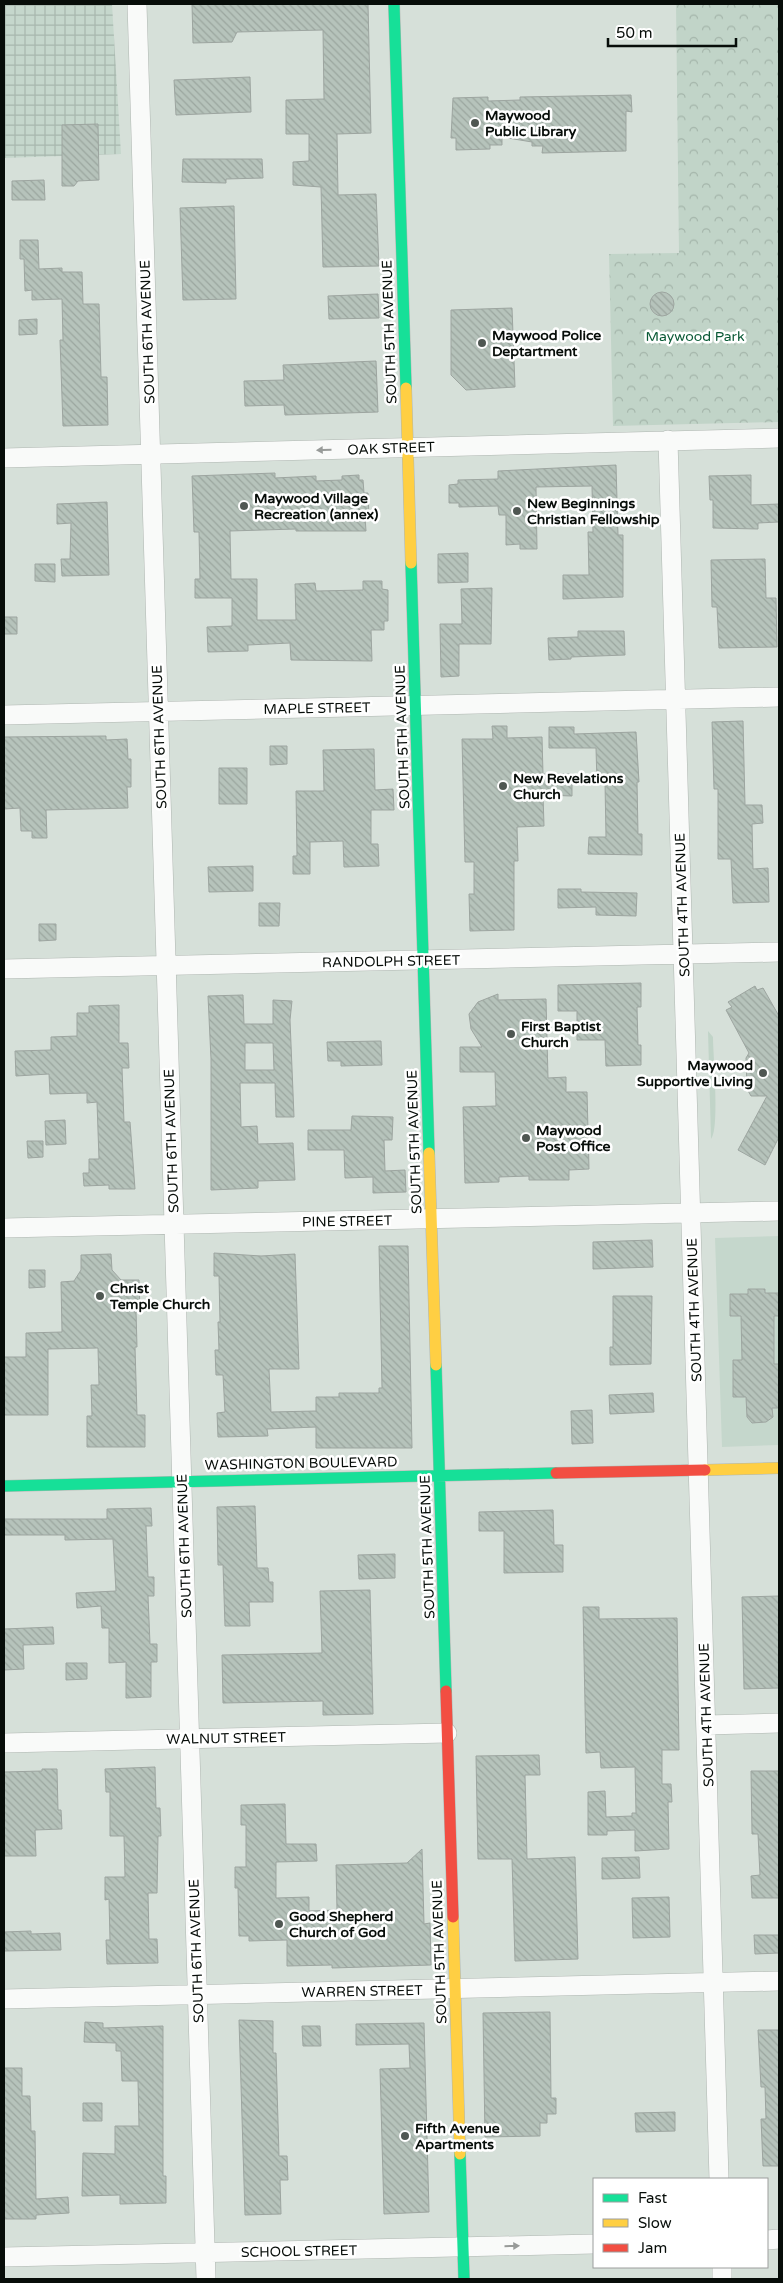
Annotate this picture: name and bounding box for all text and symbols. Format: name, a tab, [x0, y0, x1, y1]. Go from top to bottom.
scale bar	[608, 15, 736, 47]
text: 50 m	[616, 24, 653, 42]
place label: Maywood Public Library	[485, 107, 577, 140]
marker: Maywood Public Library	[469, 117, 481, 129]
street label: SOUTH 6TH AVENUE	[136, 260, 159, 404]
street label: SOUTH 5TH AVENUE	[378, 260, 401, 404]
place label: Maywood Police Deptartment	[492, 327, 601, 360]
park label: Maywood Park	[645, 328, 745, 345]
marker: Maywood Police Deptartment	[476, 337, 488, 349]
street label: OAK STREET	[347, 438, 436, 459]
one-way arrow	[316, 446, 332, 454]
place label: Maywood Village Recreation (annex)	[254, 490, 378, 523]
place label: New Beginnings Christian Fellowship	[527, 495, 660, 528]
marker: Maywood Village Recreation (annex)	[238, 500, 250, 512]
marker: New Beginnings Christian Fellowship	[511, 505, 523, 517]
street label: SOUTH 6TH AVENUE	[148, 665, 171, 809]
street label: SOUTH 5TH AVENUE	[391, 665, 414, 809]
street label: MAPLE STREET	[263, 699, 371, 718]
place label: New Revelations Church	[513, 770, 624, 803]
marker: New Revelations Church	[497, 780, 509, 792]
street label: SOUTH 4TH AVENUE	[671, 833, 694, 977]
street label: RANDOLPH STREET	[322, 952, 461, 971]
place label: First Baptist Church	[521, 1018, 602, 1051]
marker: First Baptist Church	[505, 1028, 517, 1040]
place label: Maywood Supportive Living	[637, 1057, 753, 1090]
marker: Maywood Supportive Living	[757, 1067, 769, 1079]
street label: SOUTH 6TH AVENUE	[160, 1069, 183, 1213]
street label: SOUTH 5TH AVENUE	[403, 1070, 426, 1214]
place label: Maywood Post Office	[536, 1122, 611, 1155]
marker: Maywood Post Office	[520, 1132, 532, 1144]
street label: PINE STREET	[302, 1212, 393, 1231]
street label: SOUTH 4TH AVENUE	[683, 1238, 706, 1382]
place label: Christ Temple Church	[109, 1280, 210, 1313]
marker: Christ Temple Church	[94, 1290, 106, 1302]
street label: WASHINGTON BOULEVARD	[204, 1453, 398, 1474]
street label: SOUTH 6TH AVENUE	[173, 1474, 196, 1618]
street label: SOUTH 5TH AVENUE	[416, 1475, 439, 1619]
street label: SOUTH 4TH AVENUE	[695, 1643, 718, 1787]
street label: WALNUT STREET	[166, 1729, 286, 1748]
street label: SOUTH 6TH AVENUE	[185, 1879, 208, 2023]
street label: SOUTH 5TH AVENUE	[428, 1880, 451, 2024]
place label: Good Shepherd Church of God	[289, 1908, 393, 1941]
marker: Good Shepherd Church of God	[273, 1918, 285, 1930]
street label: WARREN STREET	[301, 1982, 423, 2001]
place label: Fifth Avenue Apartments	[415, 2120, 500, 2153]
marker: Fifth Avenue Apartments	[399, 2130, 411, 2142]
legend	[593, 2178, 768, 2268]
text: Fast	[638, 2189, 668, 2207]
text: Slow	[638, 2214, 672, 2232]
text: Jam	[638, 2239, 667, 2257]
street label: SCHOOL STREET	[241, 2242, 358, 2261]
one-way arrow	[504, 2242, 520, 2250]

